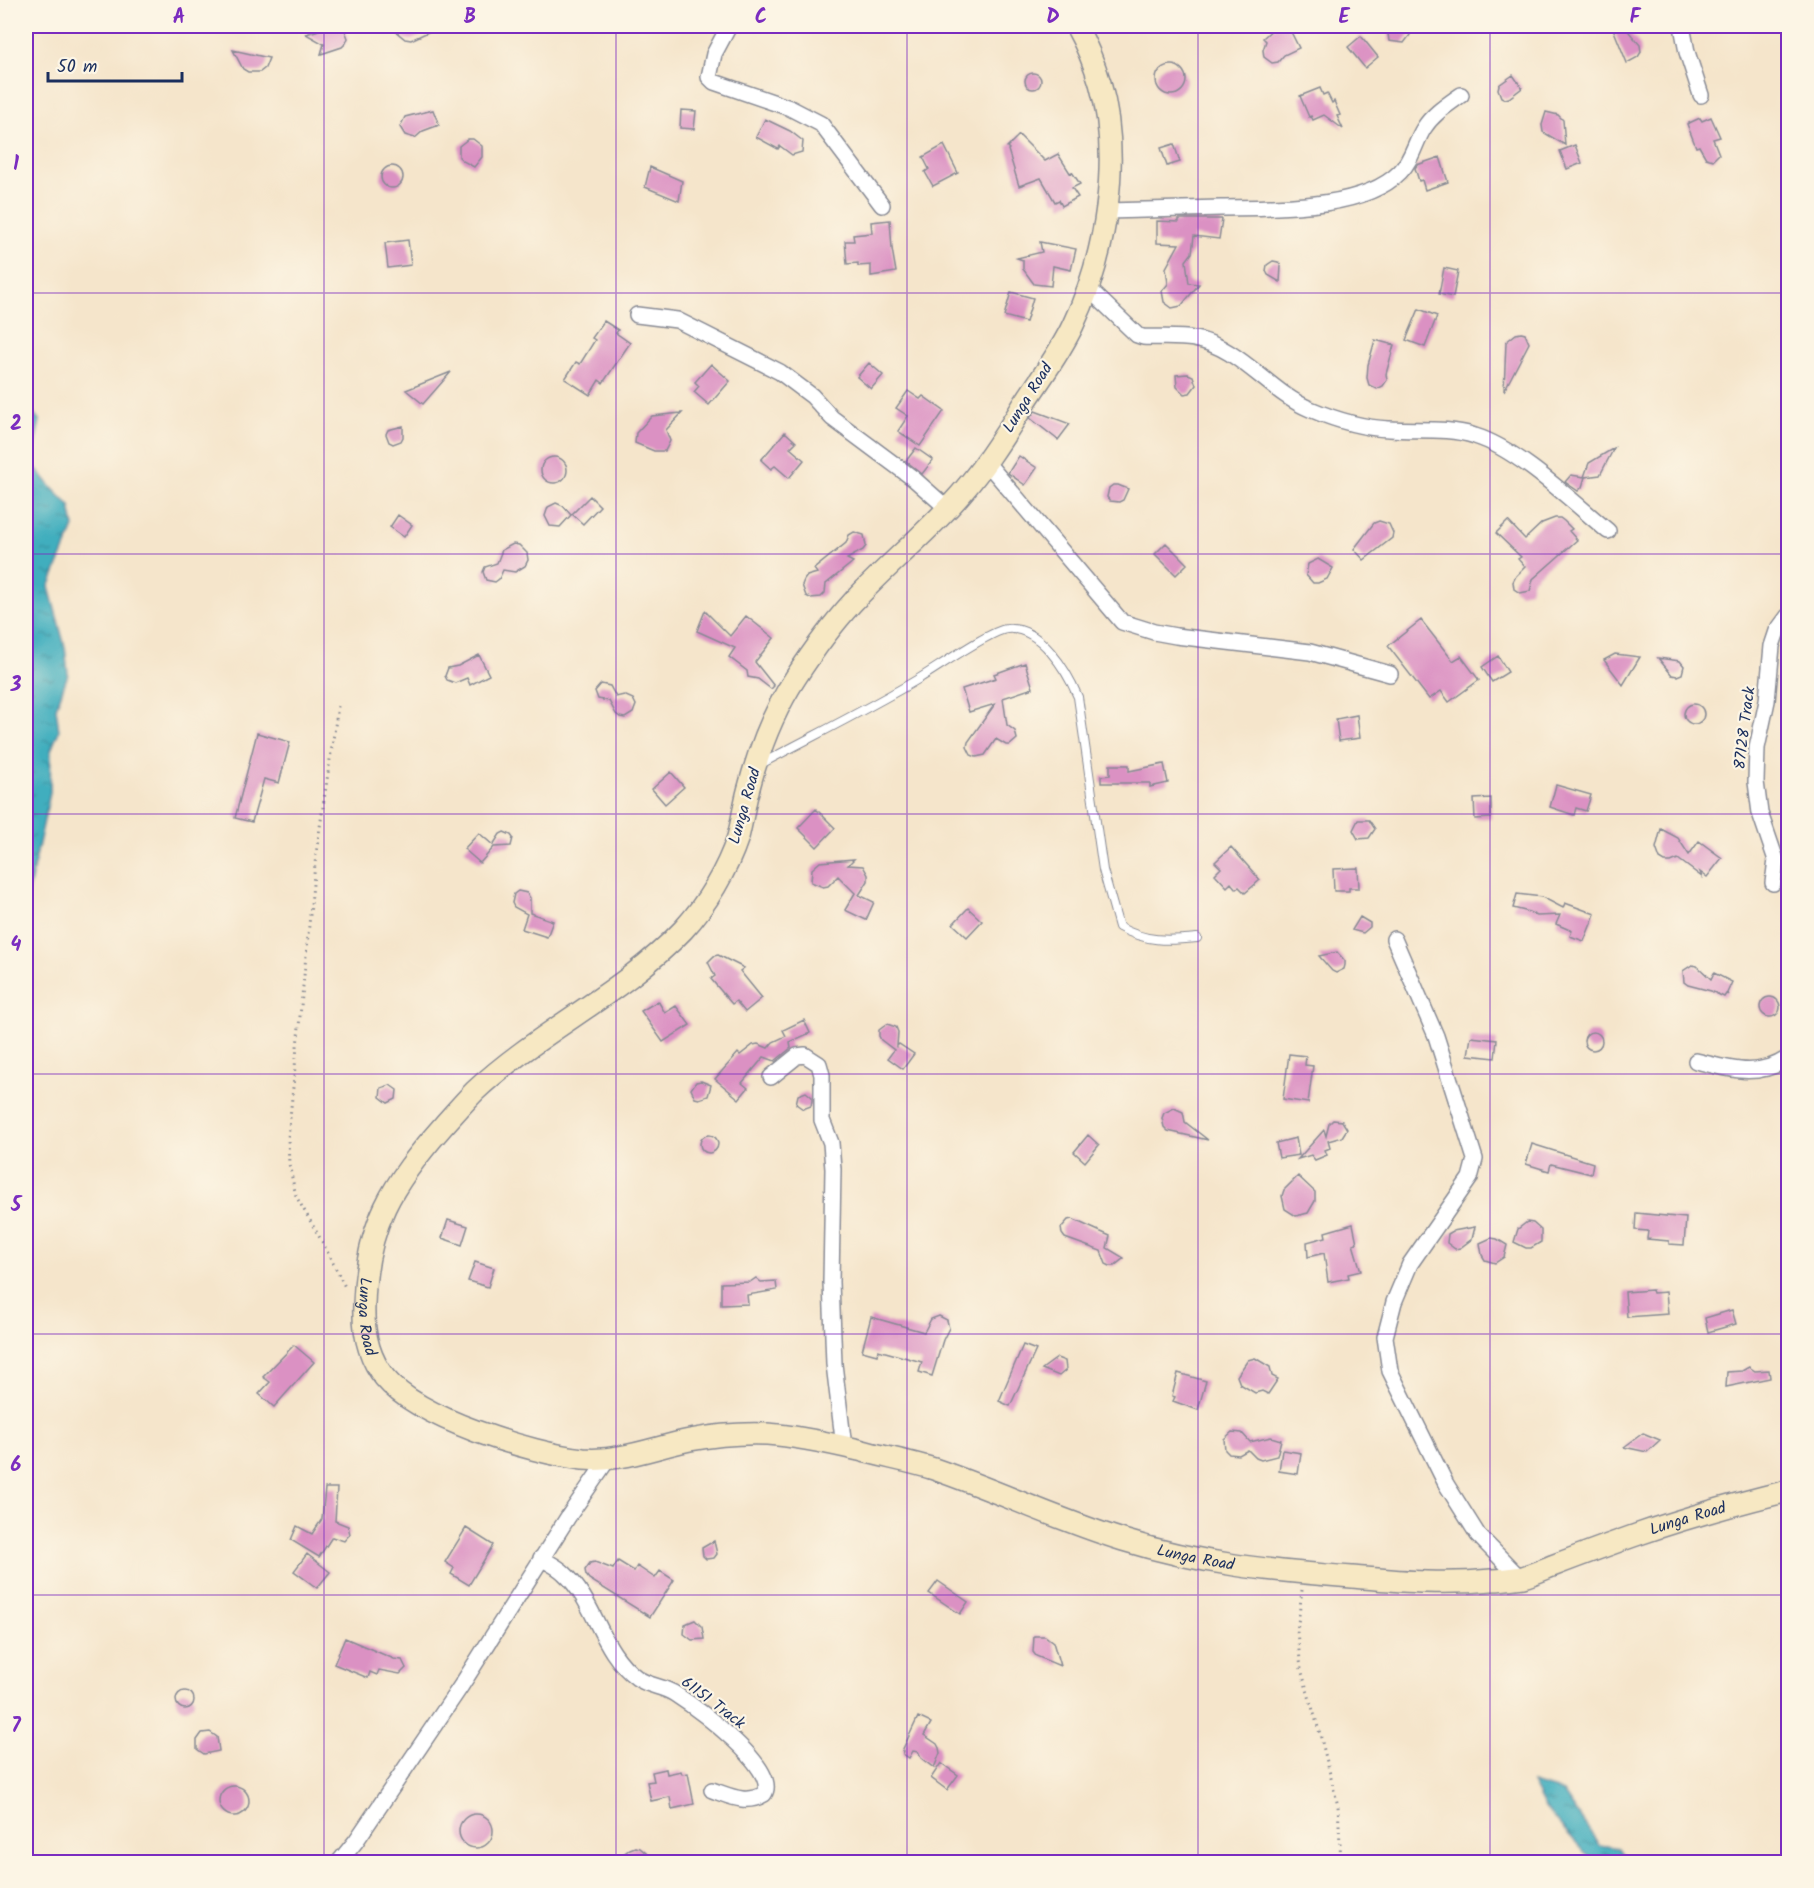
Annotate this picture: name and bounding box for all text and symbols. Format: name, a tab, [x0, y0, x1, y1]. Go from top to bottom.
text: A	[173, 2, 185, 34]
text: B	[464, 2, 476, 34]
text: C	[755, 2, 767, 34]
text: D	[1046, 2, 1060, 34]
text: E	[1338, 2, 1350, 34]
text: F	[1630, 2, 1642, 34]
scale bar	[48, 45, 182, 83]
text: 50 m	[57, 53, 97, 82]
text: 1	[13, 149, 19, 181]
street label: Lunga Road	[997, 357, 1060, 438]
text: 2	[10, 409, 22, 441]
text: 3	[10, 670, 22, 702]
street label: 87128 Track	[1728, 685, 1763, 771]
street label: Lunga Road	[722, 764, 768, 847]
text: 4	[11, 930, 22, 962]
text: 5	[10, 1190, 23, 1222]
street label: Lunga Road	[351, 1276, 384, 1360]
text: 6	[11, 1450, 22, 1482]
street label: Lunga Road	[1646, 1495, 1730, 1542]
street label: Lunga Road	[1154, 1538, 1237, 1577]
street label: 61151 Track	[676, 1670, 751, 1736]
text: 7	[11, 1711, 21, 1743]

